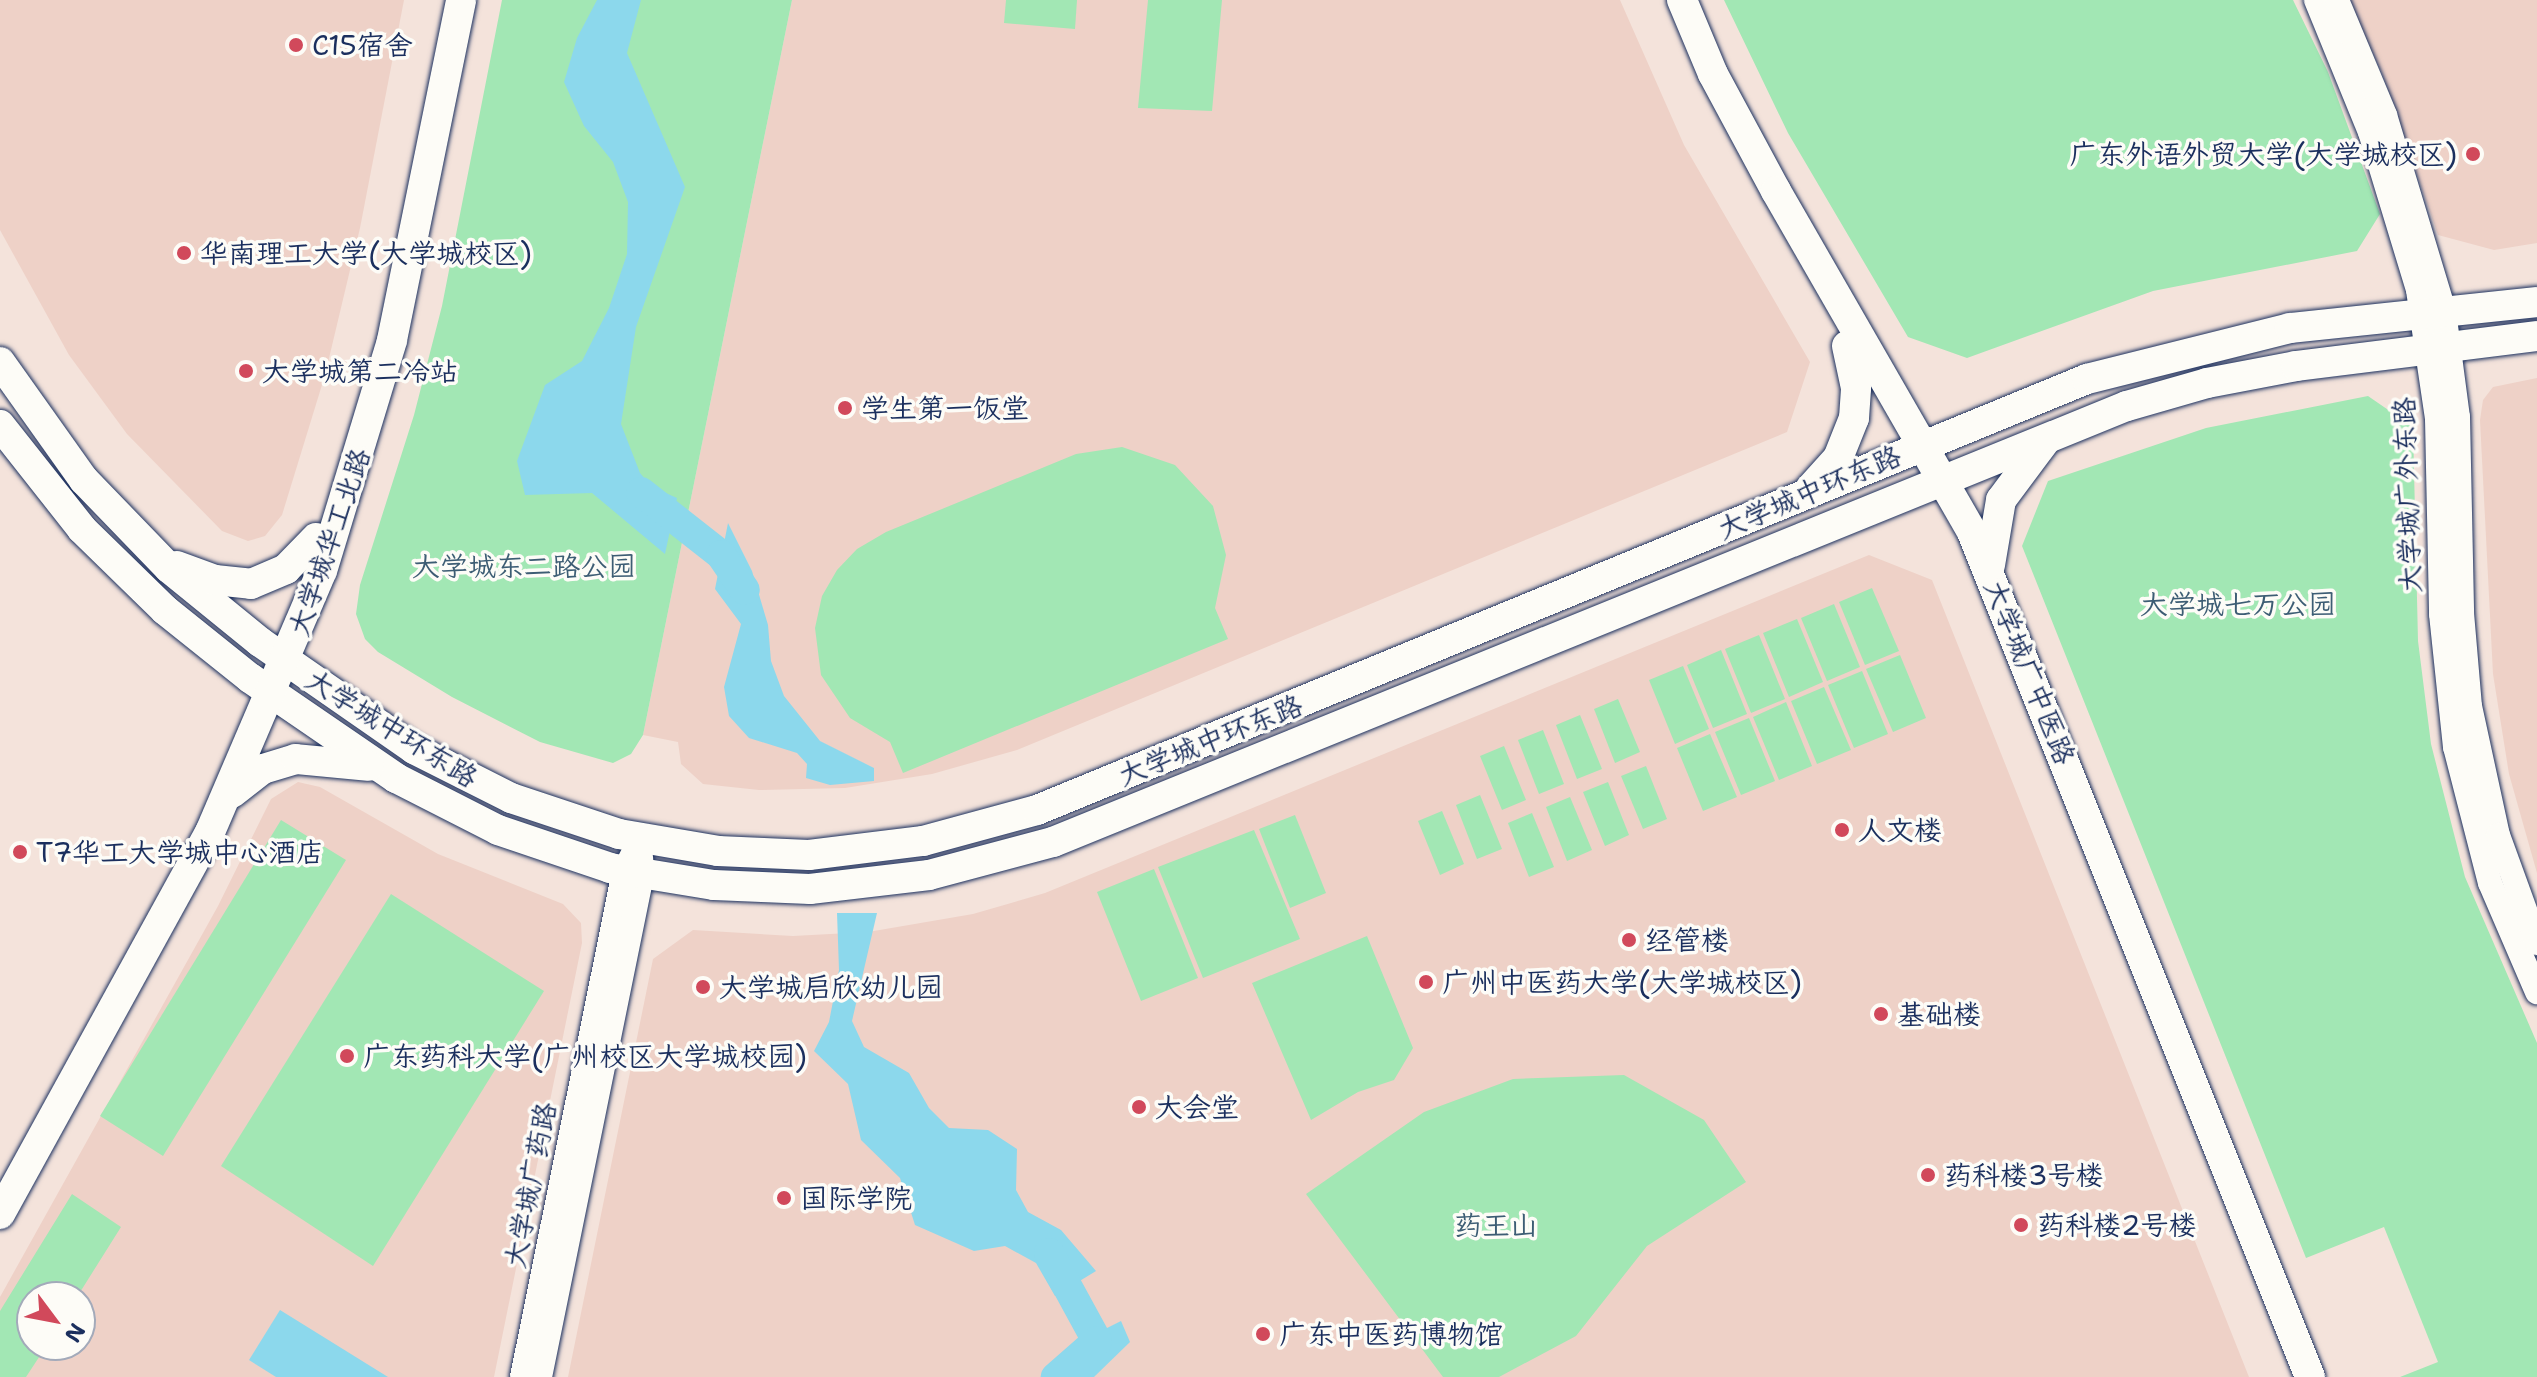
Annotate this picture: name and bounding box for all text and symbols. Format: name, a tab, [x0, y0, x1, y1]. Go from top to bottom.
place label: C15宿舍	[312, 28, 413, 62]
marker: C15宿舍	[287, 36, 305, 54]
place label: 广东外语外贸大学(大学城校区)	[2069, 137, 2457, 171]
marker: 广东外语外贸大学(大学城校区)	[2464, 145, 2482, 163]
place label: 华南理工大学(大学城校区)	[200, 236, 532, 270]
marker: 华南理工大学(大学城校区)	[175, 244, 193, 262]
place label: 大学城第二冷站	[262, 354, 458, 388]
marker: 大学城第二冷站	[237, 362, 255, 380]
place label: 学生第一饭堂	[861, 391, 1029, 425]
street label: 大学城广外东路	[2387, 396, 2427, 594]
marker: 学生第一饭堂	[836, 399, 854, 417]
street label: 大学城中环东路	[1712, 438, 1906, 546]
street label: 大学城华工北路	[281, 444, 377, 640]
park label: 大学城东二路公园	[412, 549, 636, 583]
street label: 大学城广中医路	[1978, 575, 2082, 769]
park label: 大学城七万公园	[2140, 587, 2336, 621]
street label: 大学城中环东路	[300, 662, 484, 794]
street label: 大学城中环东路	[1113, 688, 1307, 792]
place label: 人文楼	[1858, 813, 1942, 847]
marker: 人文楼	[1833, 821, 1851, 839]
place label: T7华工大学城中心酒店	[36, 835, 324, 869]
marker: T7华工大学城中心酒店	[11, 843, 29, 861]
place label: 经管楼	[1645, 923, 1729, 957]
marker: 经管楼	[1620, 931, 1638, 949]
place label: 广州中医药大学(大学城校区)	[1442, 965, 1802, 999]
place label: 大学城启欣幼儿园	[719, 970, 943, 1004]
marker: 广州中医药大学(大学城校区)	[1417, 973, 1435, 991]
marker: 大学城启欣幼儿园	[694, 978, 712, 996]
place label: 基础楼	[1897, 997, 1981, 1031]
marker: 基础楼	[1872, 1005, 1890, 1023]
place label: 广东药科大学(广州校区大学城校园)	[363, 1039, 807, 1073]
marker: 广东药科大学(广州校区大学城校园)	[338, 1047, 356, 1065]
place label: 大会堂	[1155, 1090, 1239, 1124]
marker: 大会堂	[1130, 1098, 1148, 1116]
street label: 大学城广药路	[497, 1099, 563, 1271]
place label: 药科楼3号楼	[1944, 1158, 2104, 1192]
marker: 药科楼3号楼	[1919, 1166, 1937, 1184]
place label: 国际学院	[800, 1181, 912, 1215]
marker: 国际学院	[775, 1189, 793, 1207]
park label: 药王山	[1454, 1208, 1538, 1242]
place label: 药科楼2号楼	[2037, 1208, 2197, 1242]
marker: 药科楼2号楼	[2012, 1216, 2030, 1234]
north arrow	[16, 1281, 96, 1361]
place label: 广东中医药博物馆	[1279, 1317, 1503, 1351]
text: N	[58, 1318, 92, 1348]
marker: 广东中医药博物馆	[1254, 1325, 1272, 1343]

